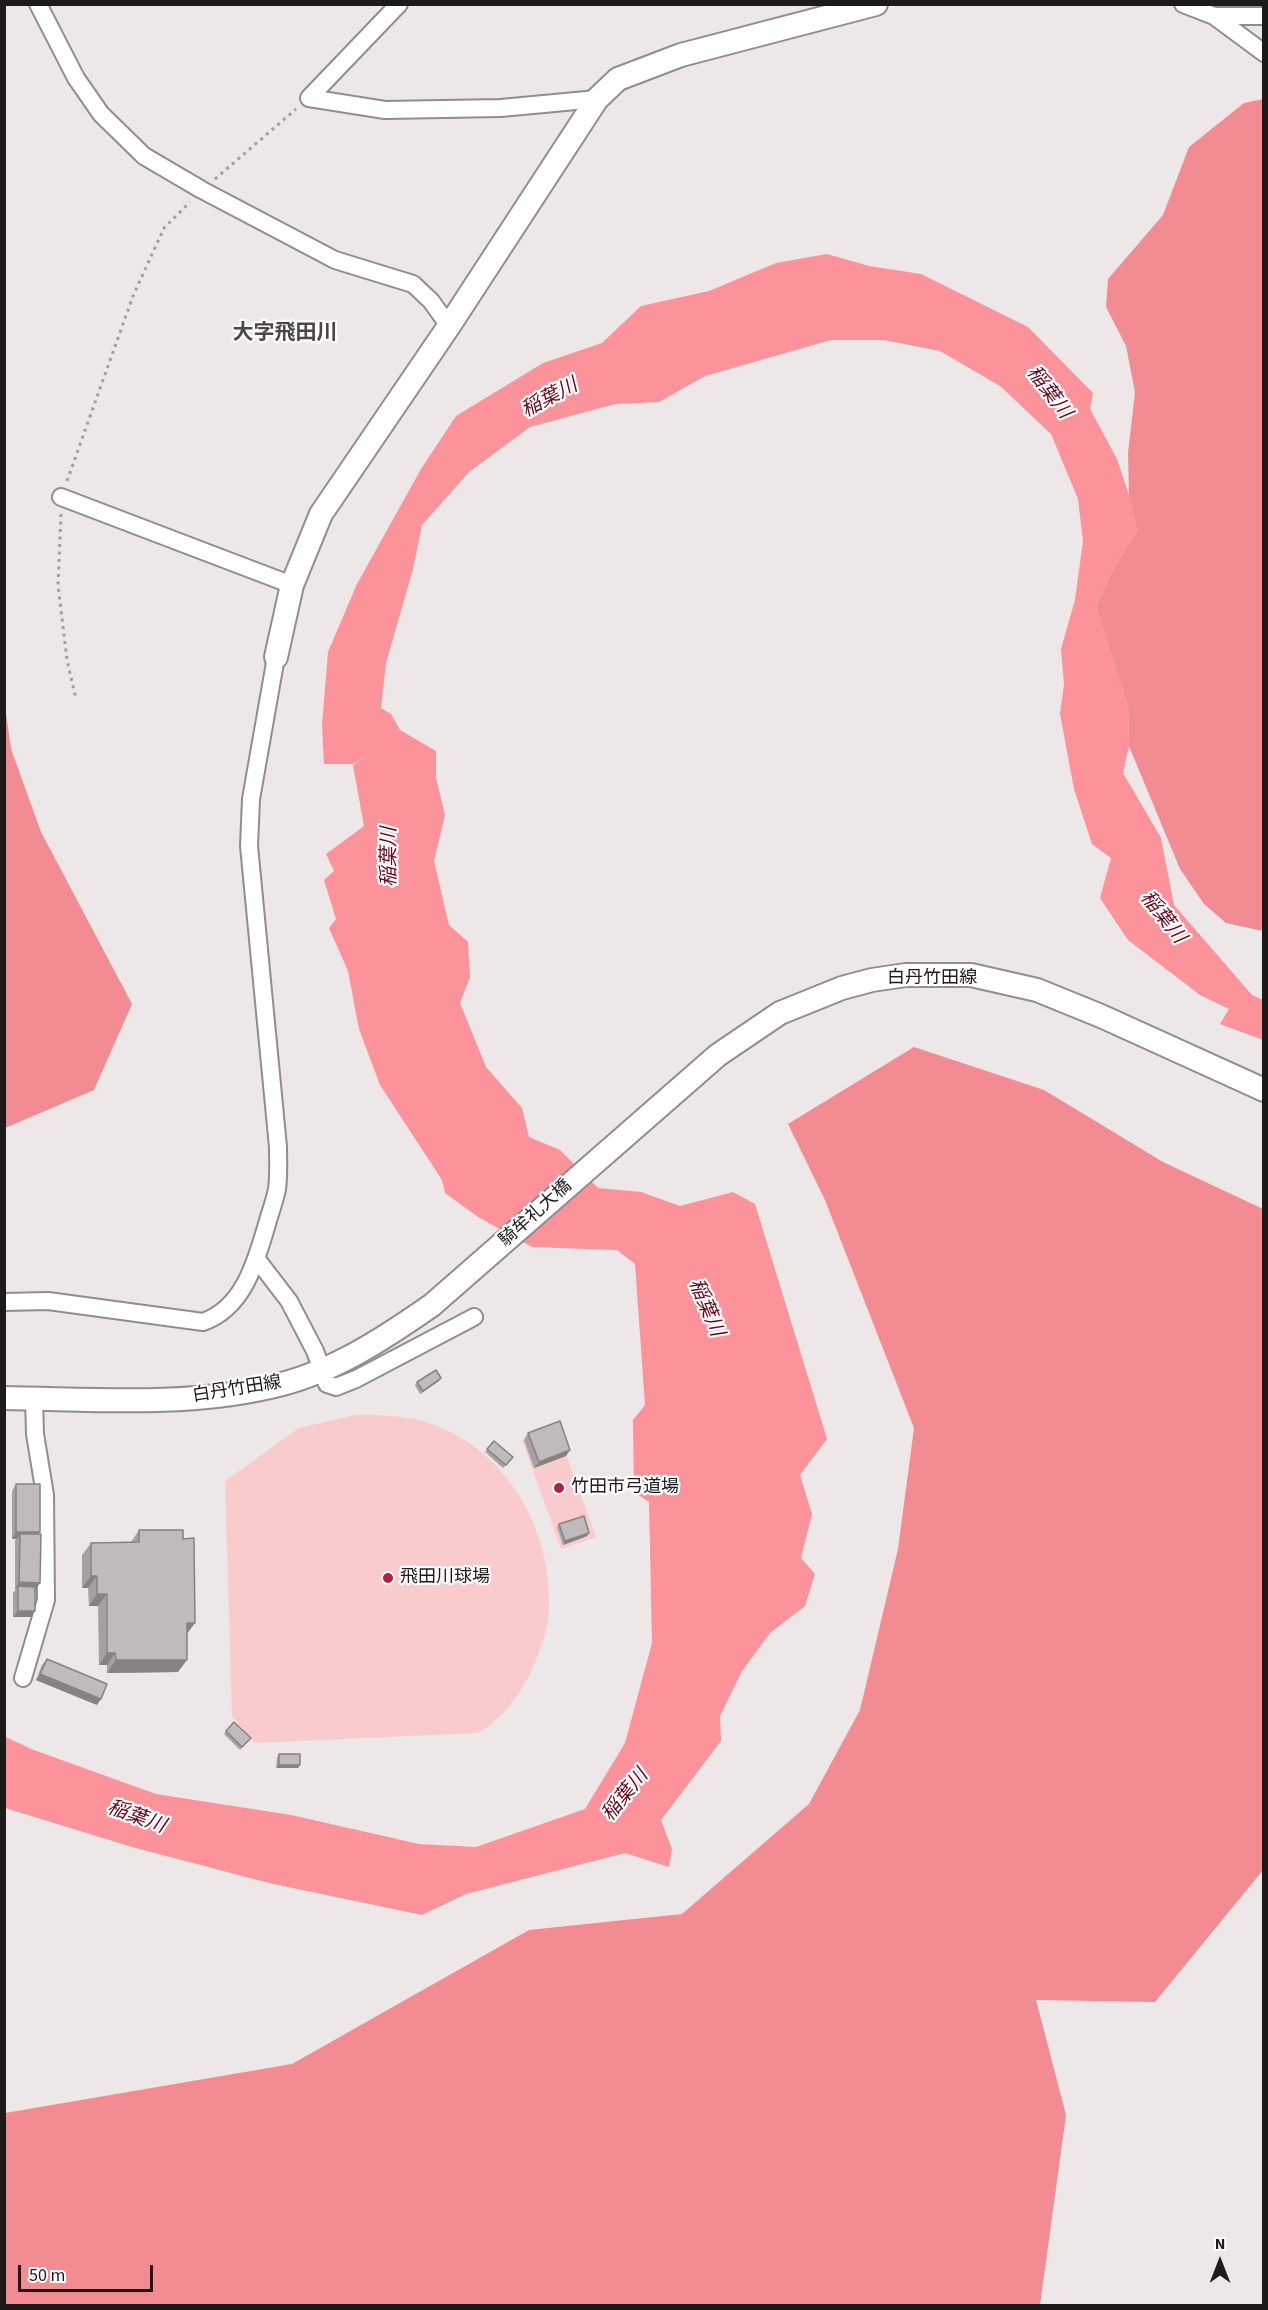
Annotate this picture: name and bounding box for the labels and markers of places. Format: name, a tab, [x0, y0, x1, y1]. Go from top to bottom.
place label: 竹田市弓道場	[571, 1477, 679, 1499]
marker: 竹田市弓道場	[552, 1481, 566, 1495]
place label: 飛田川球場	[400, 1567, 490, 1589]
marker: 飛田川球場	[381, 1571, 395, 1585]

